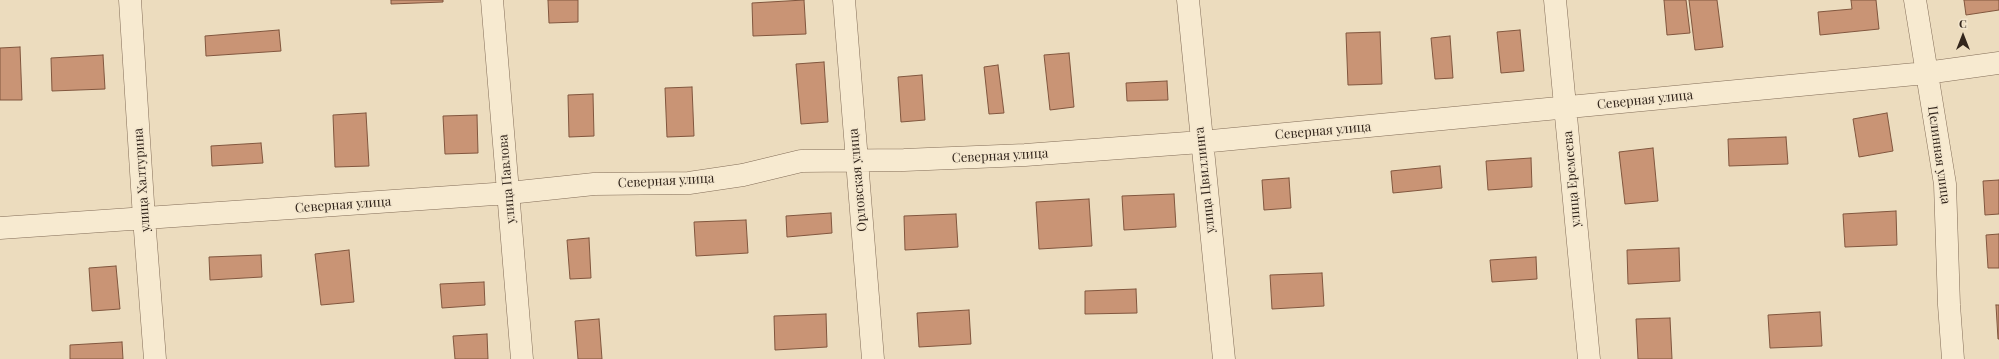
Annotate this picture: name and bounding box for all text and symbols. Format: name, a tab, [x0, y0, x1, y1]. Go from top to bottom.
north arrow	[1943, 16, 1983, 56]
text: С	[1959, 16, 1967, 31]
street label: Северная улица	[1596, 87, 1694, 113]
street label: Целинная улица	[1924, 105, 1954, 205]
street label: Северная улица	[1274, 119, 1372, 143]
street label: улица Цвиллинга	[1192, 126, 1218, 234]
street label: улица Халтурина	[131, 127, 153, 233]
street label: Орловская улица	[846, 128, 870, 232]
street label: улица Еремеева	[1560, 130, 1584, 228]
street label: улица Павлова	[495, 134, 519, 224]
street label: Северная улица	[951, 146, 1049, 166]
street label: Северная улица	[617, 171, 715, 191]
street label: Северная улица	[294, 194, 392, 216]

